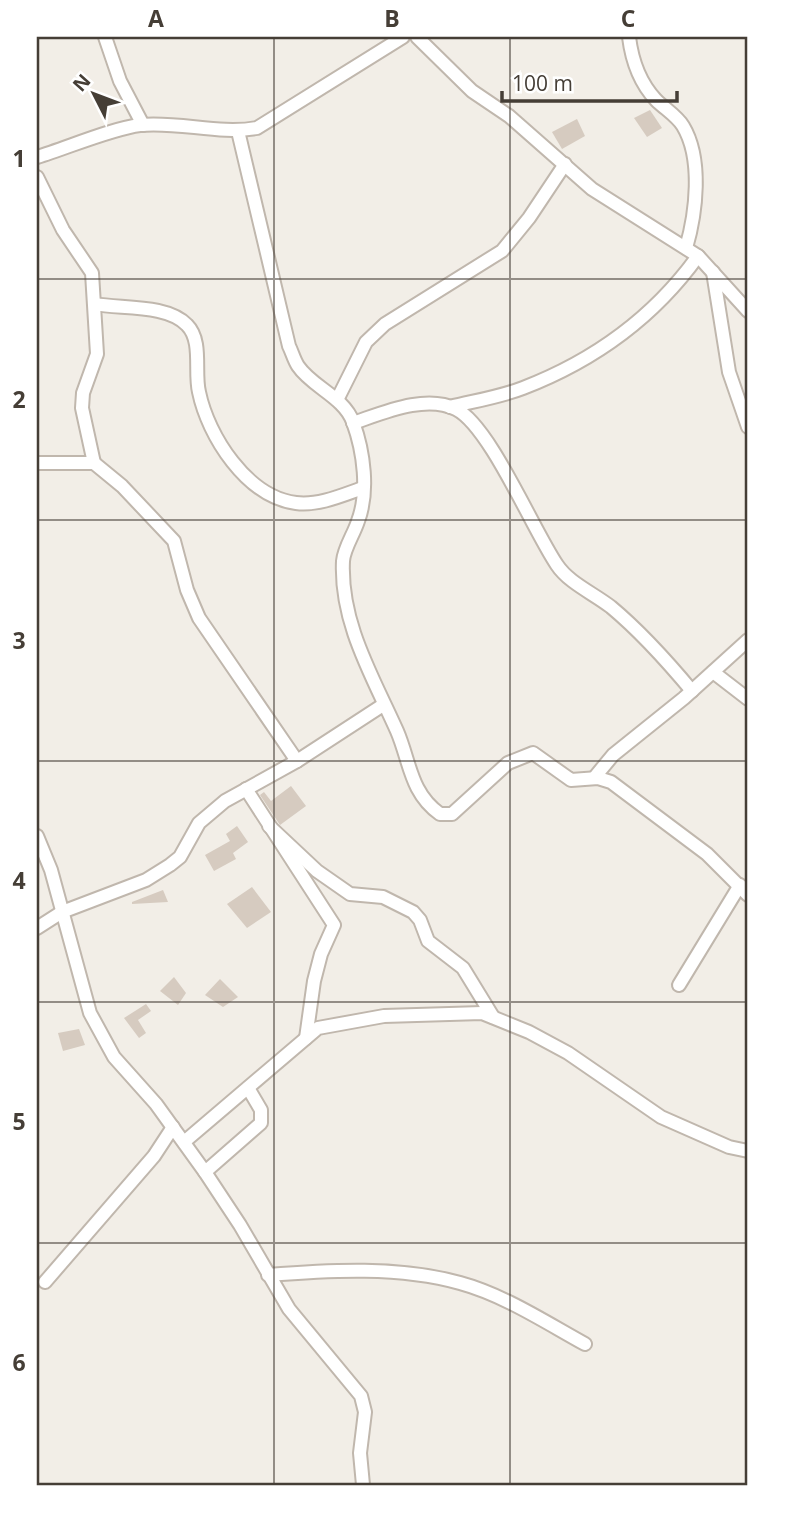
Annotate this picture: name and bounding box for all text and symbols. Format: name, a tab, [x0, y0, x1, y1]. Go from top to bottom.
text: A	[148, 2, 164, 34]
text: B	[384, 2, 400, 34]
text: C	[621, 2, 635, 34]
north arrow	[60, 60, 130, 130]
scale bar	[502, 60, 676, 104]
text: N	[67, 68, 96, 97]
text: 100 m	[512, 69, 573, 97]
text: 1	[12, 142, 26, 174]
text: 2	[12, 383, 26, 415]
text: 3	[12, 624, 26, 656]
text: 4	[12, 864, 26, 896]
text: 5	[12, 1105, 26, 1137]
text: 6	[12, 1346, 26, 1378]

